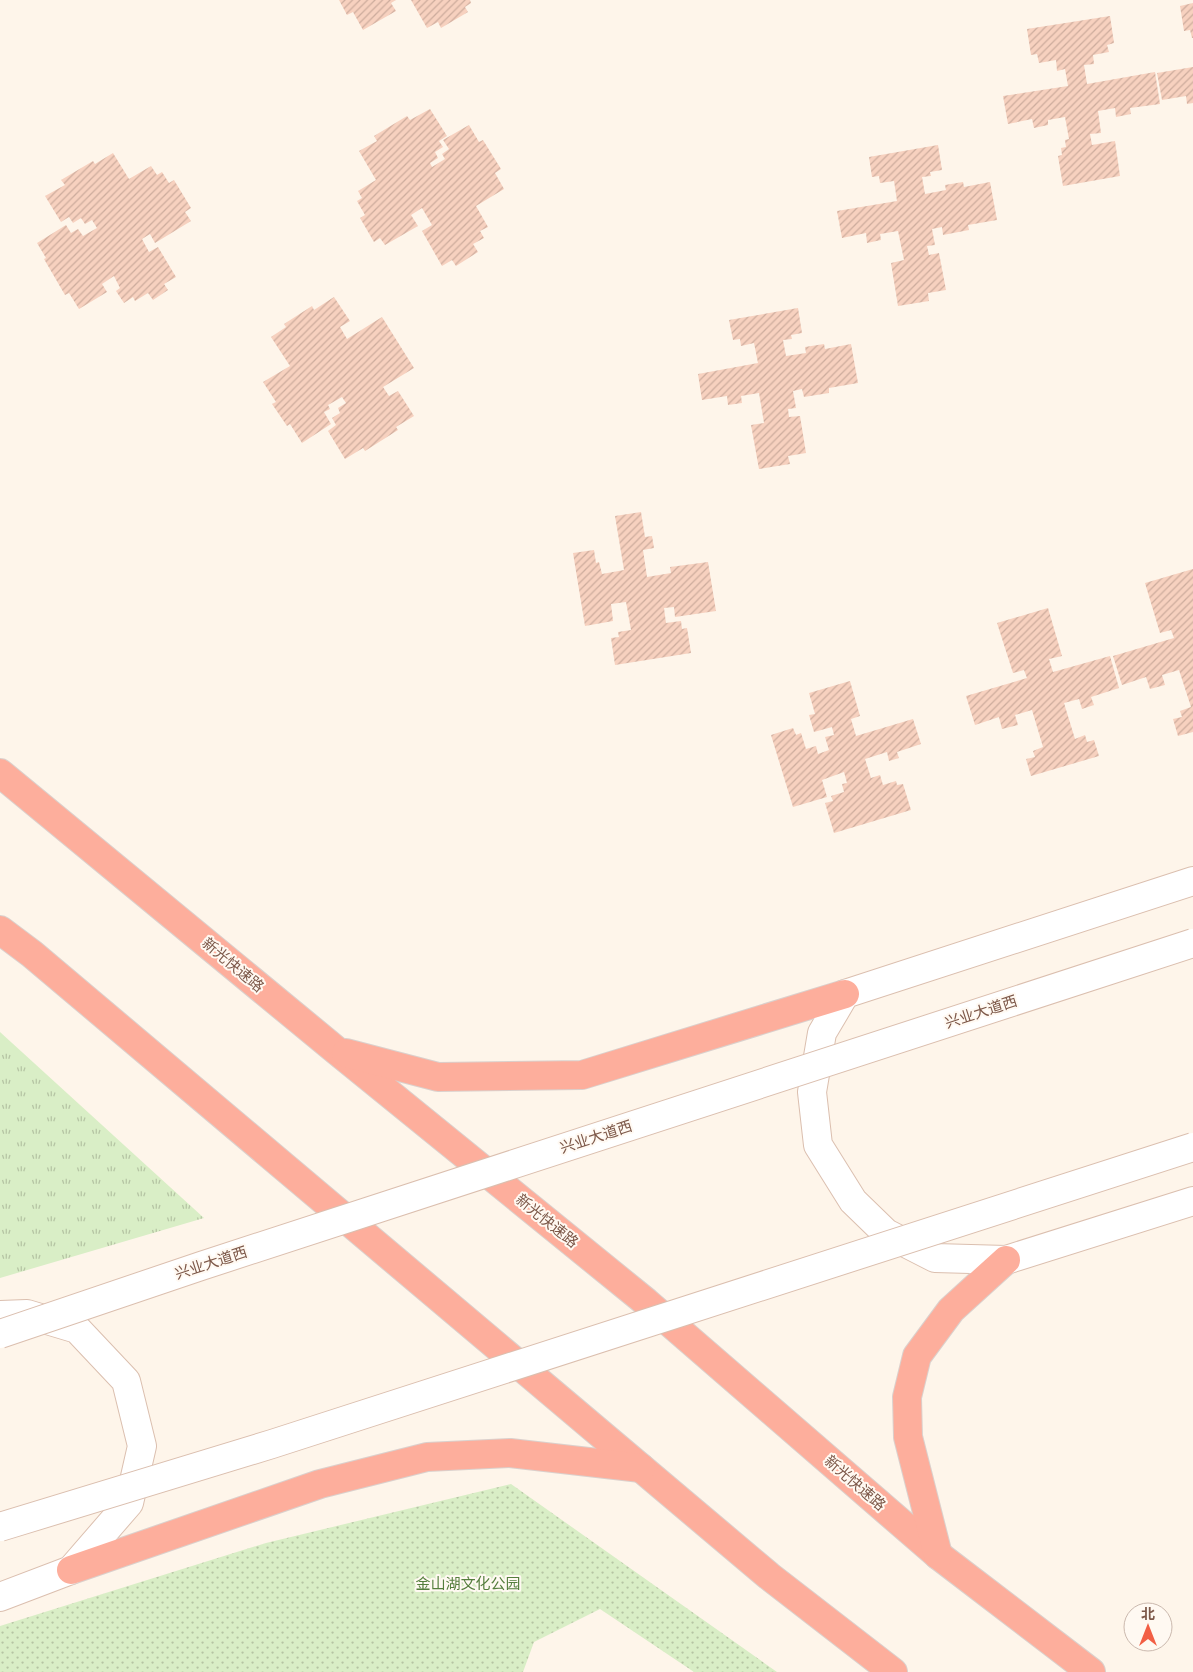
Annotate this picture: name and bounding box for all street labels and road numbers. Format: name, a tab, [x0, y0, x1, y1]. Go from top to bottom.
street label: 新光快速路	[198, 934, 268, 996]
street label: 兴业大道西	[943, 992, 1019, 1032]
street label: 兴业大道西	[558, 1117, 634, 1157]
street label: 新光快速路	[512, 1190, 582, 1252]
street label: 兴业大道西	[173, 1243, 249, 1283]
street label: 新光快速路	[821, 1452, 889, 1514]

